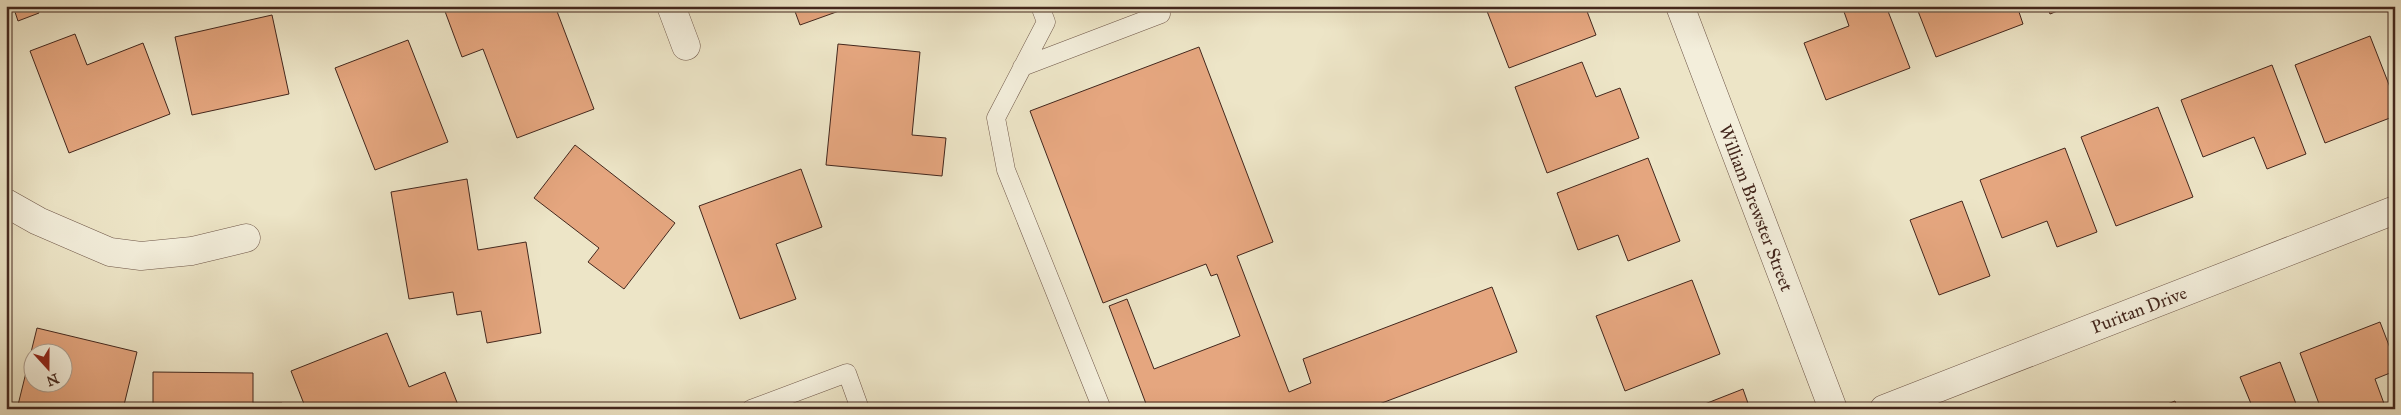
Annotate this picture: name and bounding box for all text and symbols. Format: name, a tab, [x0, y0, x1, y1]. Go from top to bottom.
street label: William Brewster Street	[1714, 122, 1798, 295]
street label: Puritan Drive	[2088, 282, 2190, 338]
north arrow	[22, 342, 72, 392]
text: N	[44, 370, 61, 390]

